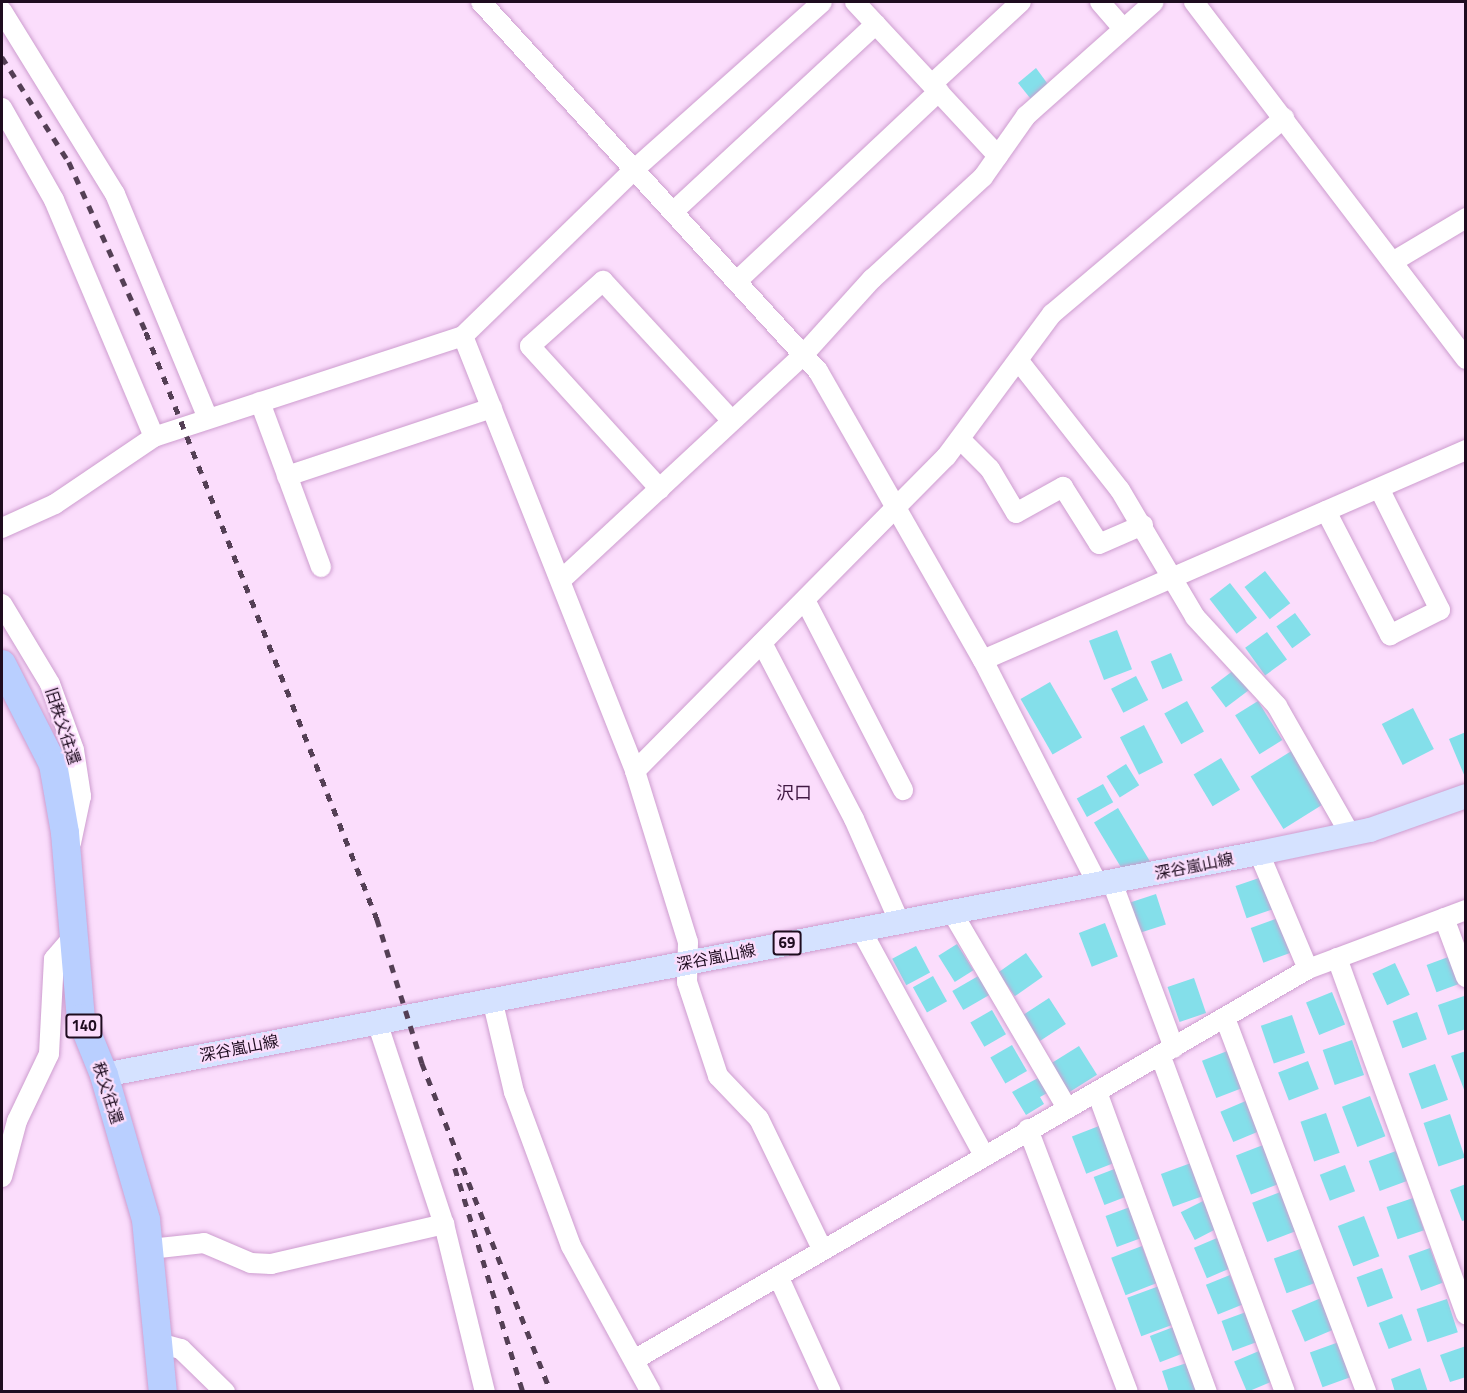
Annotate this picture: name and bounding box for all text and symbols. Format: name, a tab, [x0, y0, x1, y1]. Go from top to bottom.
street label: 旧秩父往還	[42, 685, 84, 767]
district label: 沢口	[776, 782, 812, 804]
street label: 深谷嵐山線	[1153, 849, 1235, 883]
road number: 69	[772, 931, 802, 955]
street label: 深谷嵐山線	[675, 940, 757, 974]
road number: 140	[64, 1014, 104, 1038]
street label: 深谷嵐山線	[198, 1031, 280, 1065]
street label: 秩父往還	[89, 1060, 127, 1126]

